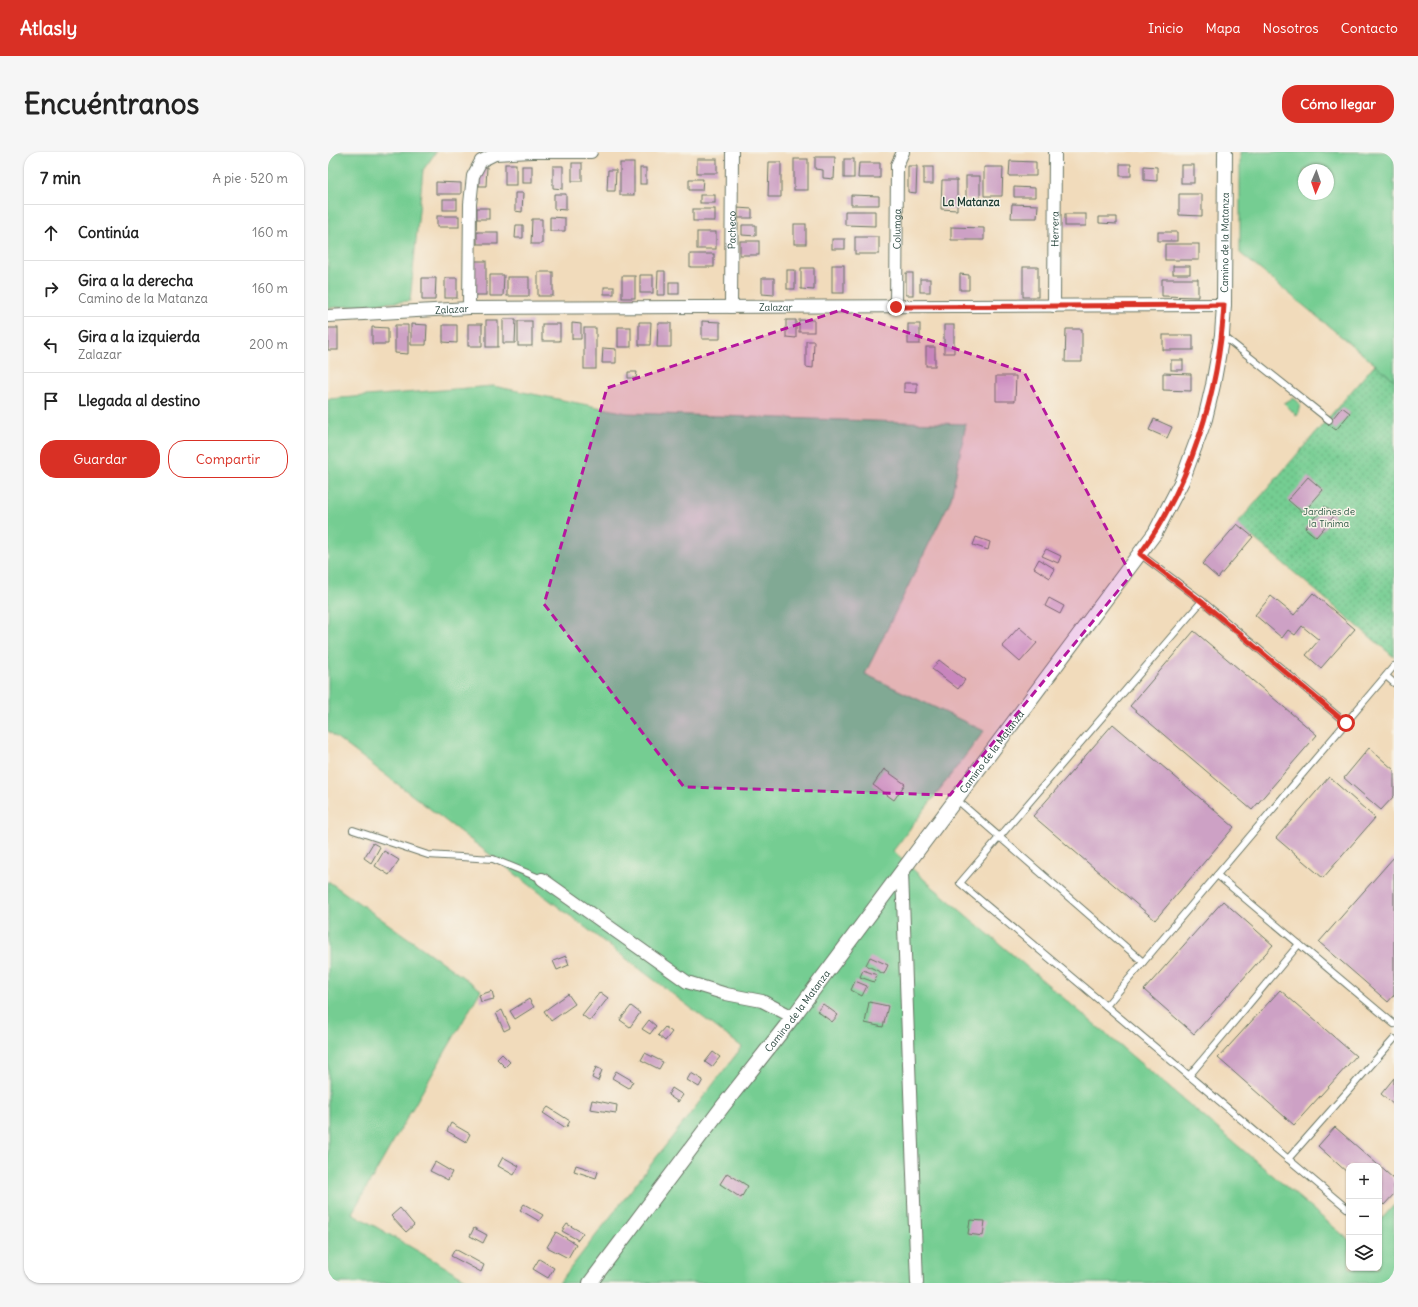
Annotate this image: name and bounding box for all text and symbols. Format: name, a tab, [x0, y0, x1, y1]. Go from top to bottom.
text: Atlasly	[20, 16, 77, 40]
text: Inicio	[1148, 19, 1183, 37]
text: Mapa	[1205, 19, 1241, 37]
text: Nosotros	[1263, 19, 1319, 37]
text: Contacto	[1341, 19, 1398, 37]
button: Cómo llegar	[1282, 85, 1394, 123]
text: Encuéntranos	[24, 86, 199, 122]
north arrow	[1298, 164, 1334, 200]
text: 7 min	[40, 167, 81, 189]
text: A pie · 520 m	[213, 170, 288, 187]
street label: Camino de la Matanza	[1218, 192, 1232, 293]
district label: La Matanza	[942, 195, 1001, 209]
street label: Columga	[890, 209, 904, 249]
street label: Pacheco	[725, 210, 739, 249]
street label: Herrera	[1048, 211, 1062, 247]
icon: ahead	[40, 222, 62, 244]
text: Continúa	[78, 223, 139, 242]
text: 160 m	[252, 224, 288, 241]
text: Gira a la derecha	[78, 271, 193, 290]
icon: right	[40, 278, 62, 300]
text: 160 m	[252, 280, 288, 297]
text: Camino de la Matanza	[78, 290, 208, 307]
route end	[887, 298, 905, 316]
street label: Zalazar	[759, 301, 793, 314]
street label: Zalazar	[435, 302, 469, 317]
text: Gira a la izquierda	[78, 327, 200, 346]
icon: left	[40, 334, 62, 356]
text: 200 m	[249, 336, 288, 353]
text: Zalazar	[78, 346, 122, 363]
icon: arrive	[40, 390, 62, 412]
text: Llegada al destino	[78, 391, 200, 410]
button: Guardar	[40, 440, 160, 478]
button: Compartir	[168, 440, 288, 478]
park label: Jardines de la Tínima	[1303, 505, 1355, 530]
street label: Camino de la Matanza	[957, 708, 1027, 796]
route start	[1337, 714, 1355, 732]
street label: Camino de la Matanza	[762, 967, 833, 1055]
map controls	[1346, 1163, 1382, 1271]
button: +	[1346, 1163, 1382, 1199]
button: −	[1346, 1199, 1382, 1235]
button: layers	[1346, 1235, 1382, 1271]

